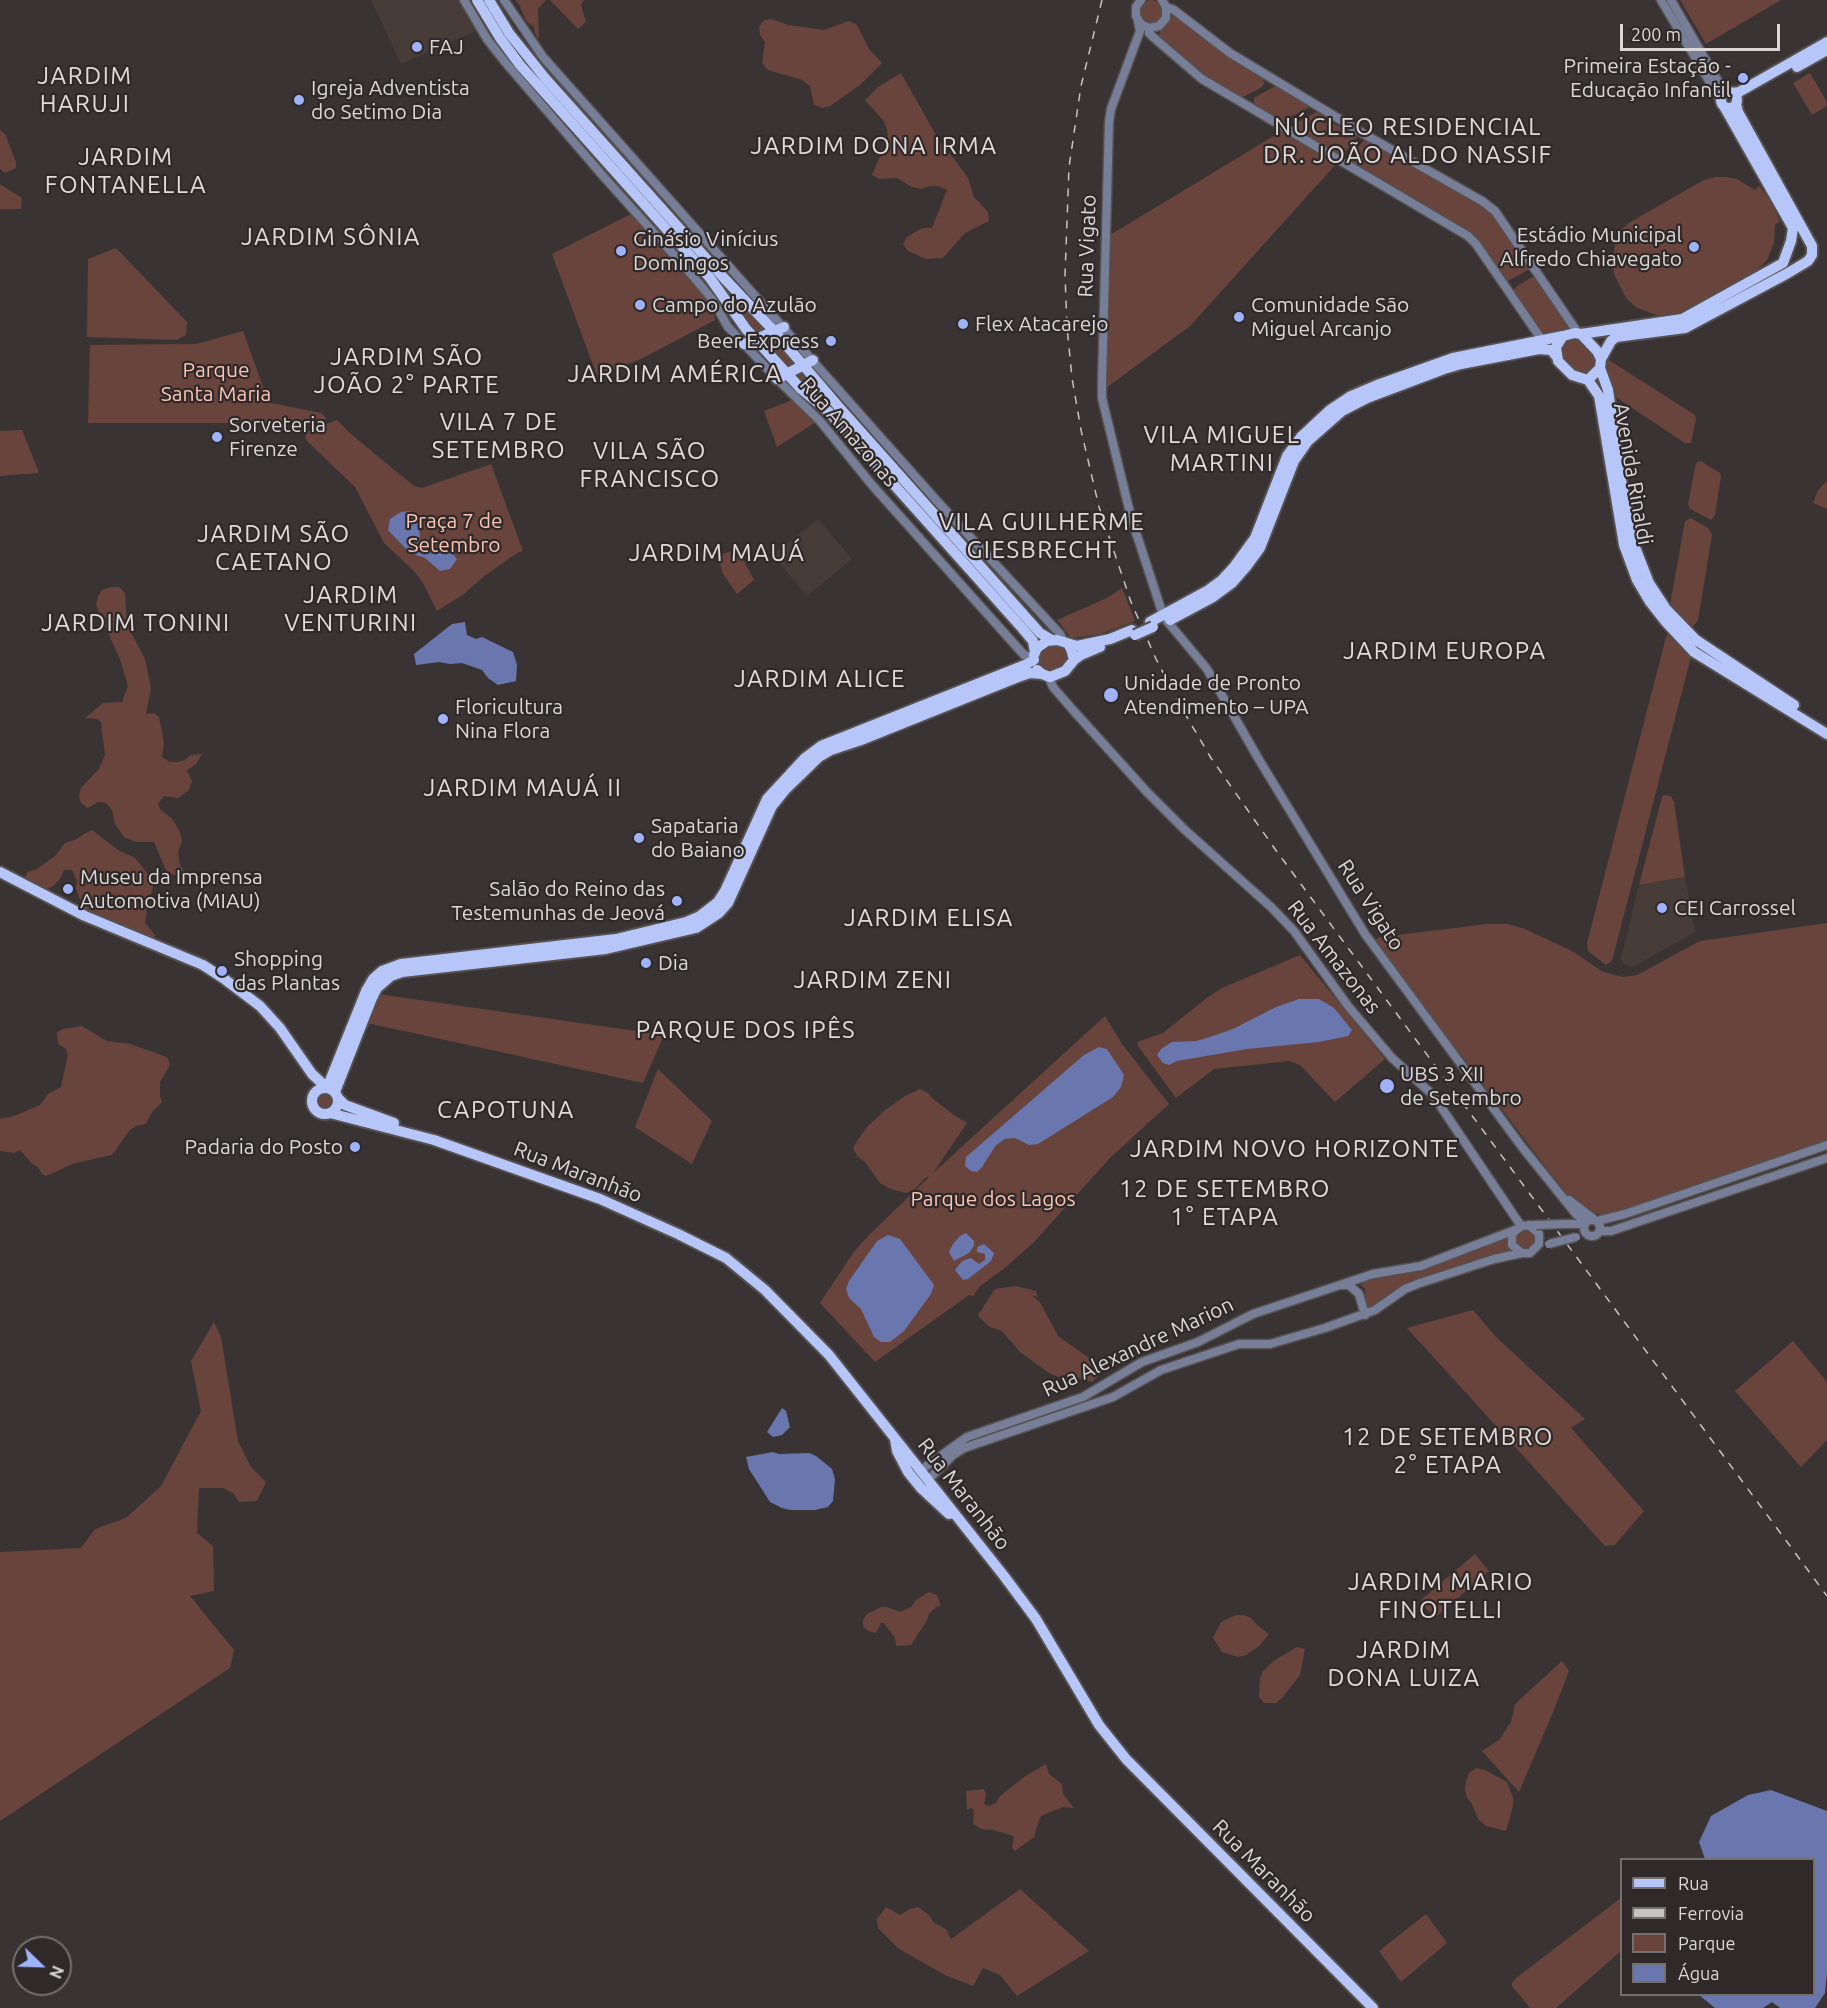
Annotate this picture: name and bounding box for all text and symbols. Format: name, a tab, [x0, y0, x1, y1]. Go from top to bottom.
scale bar	[1623, 12, 1784, 50]
text: 200 m	[1631, 24, 1681, 44]
place label: FAJ	[429, 34, 464, 60]
marker: FAJ	[410, 40, 424, 54]
place label: Primeira Estação - Educação Infantil	[1563, 53, 1731, 103]
district label: JARDIM HARUJI	[37, 62, 133, 118]
marker: Primeira Estação - Educação Infantil	[1736, 71, 1750, 85]
place label: Igreja Adventista do Setimo Dia	[311, 75, 470, 125]
marker: Igreja Adventista do Setimo Dia	[292, 93, 306, 107]
district label: NÚCLEO RESIDENCIAL DR. JOÃO ALDO NASSIF	[1263, 113, 1553, 169]
district label: JARDIM DONA IRMA	[750, 132, 998, 160]
district label: JARDIM FONTANELLA	[45, 143, 207, 199]
street label: Rua Vigato	[1073, 194, 1101, 298]
place label: Estádio Municipal Alfredo Chiavegato	[1500, 222, 1682, 272]
district label: JARDIM SÔNIA	[241, 223, 421, 251]
place label: Ginásio Vinícius Domingos	[633, 226, 778, 276]
marker: Estádio Municipal Alfredo Chiavegato	[1687, 240, 1701, 254]
marker: Ginásio Vinícius Domingos	[614, 244, 628, 258]
place label: Campo do Azulão	[652, 292, 817, 318]
place label: Comunidade São Miguel Arcanjo	[1251, 292, 1409, 342]
marker: Campo do Azulão	[633, 298, 647, 312]
marker: Comunidade São Miguel Arcanjo	[1232, 310, 1246, 324]
place label: Flex Atacarejo	[975, 311, 1109, 337]
marker: Flex Atacarejo	[956, 317, 970, 331]
place label: Beer Express	[697, 328, 819, 354]
marker: Beer Express	[824, 334, 838, 348]
district label: JARDIM SÃO JOÃO 2° PARTE	[314, 343, 500, 399]
park label: Parque Santa Maria	[161, 357, 271, 407]
district label: JARDIM AMÉRICA	[568, 360, 782, 388]
street label: Rua Amazonas	[795, 372, 903, 492]
street label: Avenida Rinaldi	[1608, 401, 1658, 547]
district label: VILA 7 DE SETEMBRO	[432, 408, 566, 464]
place label: Sorveteria Firenze	[229, 412, 326, 462]
district label: VILA MIGUEL MARTINI	[1144, 421, 1300, 477]
marker: Sorveteria Firenze	[210, 430, 224, 444]
district label: VILA SÃO FRANCISCO	[579, 437, 721, 493]
park label: Praça 7 de Setembro	[405, 508, 503, 558]
district label: VILA GUILHERME GIESBRECHT	[939, 508, 1145, 564]
district label: JARDIM SÃO CAETANO	[197, 520, 351, 576]
district label: JARDIM MAUÁ	[629, 539, 805, 567]
district label: JARDIM VENTURINI	[284, 581, 418, 637]
district label: JARDIM TONINI	[41, 609, 231, 637]
district label: JARDIM EUROPA	[1343, 637, 1547, 665]
district label: JARDIM ALICE	[734, 665, 906, 693]
place label: Unidade de Pronto Atendimento – UPA	[1124, 670, 1309, 720]
marker: Unidade de Pronto Atendimento – UPA	[1102, 686, 1120, 704]
place label: Floricultura Nina Flora	[455, 694, 563, 744]
marker: Floricultura Nina Flora	[436, 712, 450, 726]
district label: JARDIM MAUÁ II	[424, 774, 622, 802]
place label: Sapataria do Baiano	[651, 813, 745, 863]
marker: Sapataria do Baiano	[632, 831, 646, 845]
street label: Rua Vigato	[1332, 855, 1410, 955]
place label: Museu da Imprensa Automotiva (MIAU)	[80, 864, 263, 914]
place label: Salão do Reino das Testemunhas de Jeová	[451, 876, 665, 926]
marker: Museu da Imprensa Automotiva (MIAU)	[61, 882, 75, 896]
marker: Salão do Reino das Testemunhas de Jeová	[670, 894, 684, 908]
street label: Rua Amazonas	[1282, 895, 1386, 1019]
place label: CEI Carrossel	[1674, 895, 1796, 921]
marker: CEI Carrossel	[1655, 901, 1669, 915]
district label: JARDIM ELISA	[844, 904, 1014, 932]
place label: Shopping das Plantas	[234, 946, 340, 996]
place label: Dia	[658, 950, 689, 976]
marker: Dia	[639, 956, 653, 970]
marker: Shopping das Plantas	[215, 964, 229, 978]
district label: JARDIM ZENI	[794, 966, 952, 994]
district label: PARQUE DOS IPÊS	[636, 1016, 856, 1044]
place label: UBS 3 XII de Setembro	[1400, 1061, 1522, 1111]
marker: UBS 3 XII de Setembro	[1378, 1077, 1396, 1095]
district label: CAPOTUNA	[437, 1096, 575, 1124]
place label: Padaria do Posto	[184, 1134, 343, 1160]
district label: JARDIM NOVO HORIZONTE	[1130, 1135, 1460, 1163]
street label: Rua Maranhão	[510, 1136, 646, 1208]
marker: Padaria do Posto	[348, 1140, 362, 1154]
district label: 12 DE SETEMBRO 1° ETAPA	[1119, 1175, 1331, 1231]
park label: Parque dos Lagos	[910, 1186, 1076, 1212]
street label: Rua Alexandre Marion	[1039, 1292, 1237, 1402]
district label: 12 DE SETEMBRO 2° ETAPA	[1342, 1423, 1554, 1479]
street label: Rua Maranhão	[912, 1433, 1016, 1555]
district label: JARDIM MARIO FINOTELLI	[1348, 1568, 1534, 1624]
district label: JARDIM DONA LUIZA	[1328, 1636, 1480, 1692]
street label: Rua Maranhão	[1207, 1814, 1321, 1928]
legend	[1620, 1858, 1815, 1996]
text: Rua	[1678, 1873, 1709, 1893]
text: Ferrovia	[1678, 1903, 1744, 1923]
text: Parque	[1678, 1933, 1735, 1953]
north arrow	[12, 1936, 72, 1996]
text: N	[46, 1963, 67, 1981]
text: Água	[1678, 1963, 1720, 1983]

